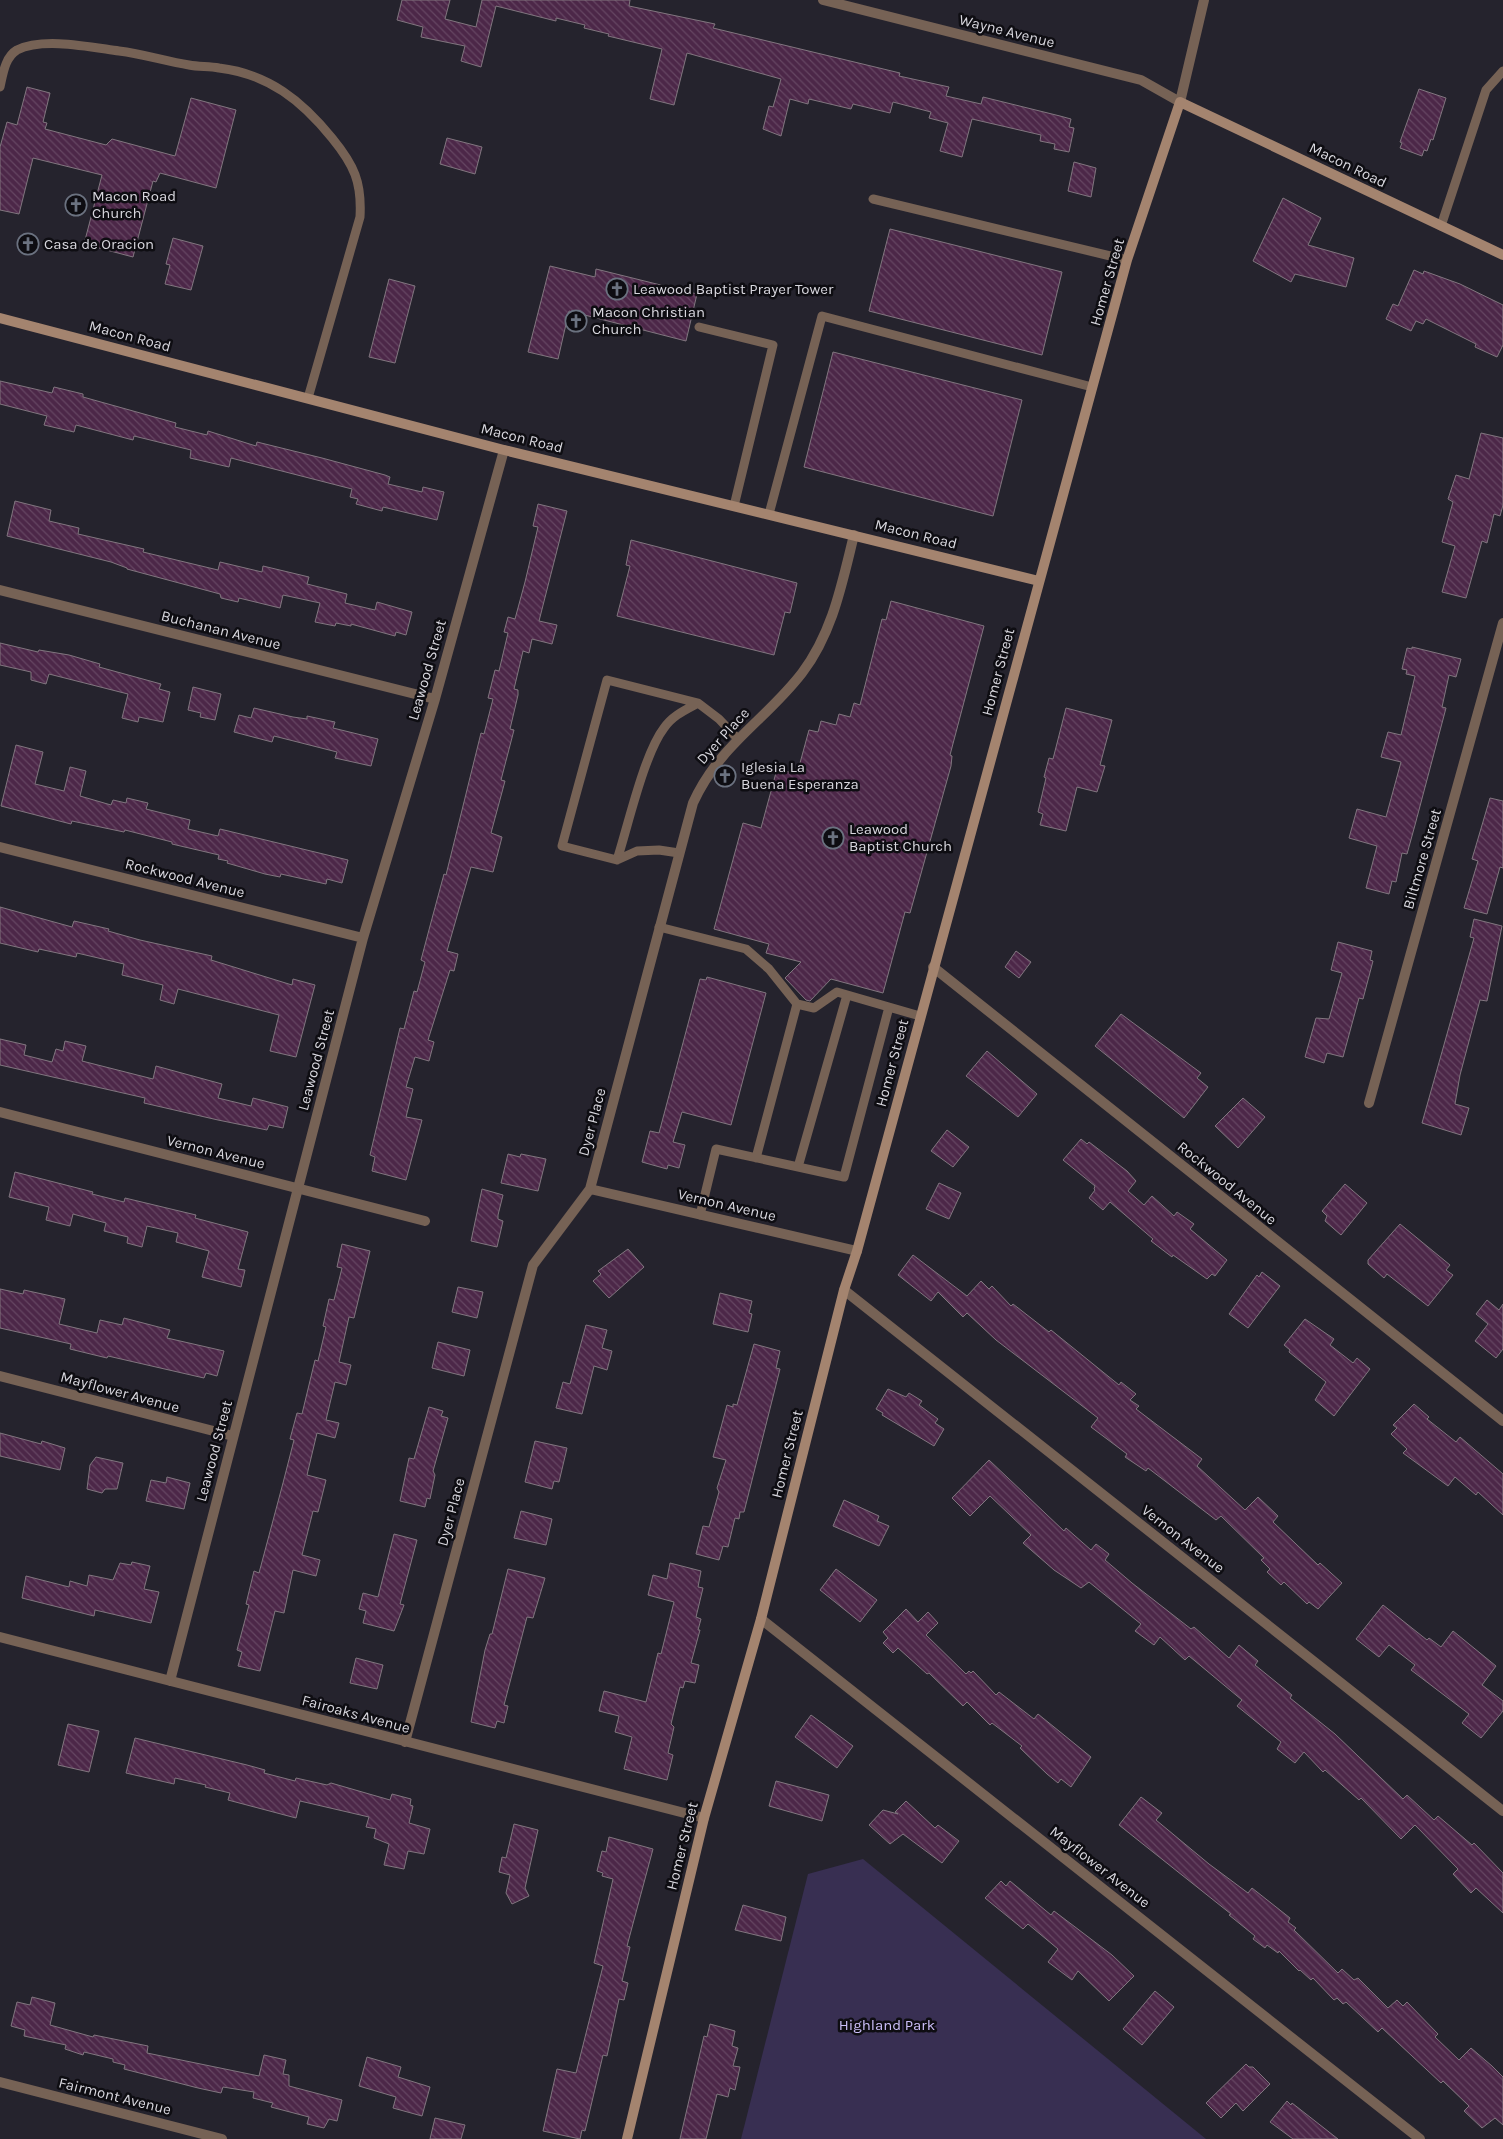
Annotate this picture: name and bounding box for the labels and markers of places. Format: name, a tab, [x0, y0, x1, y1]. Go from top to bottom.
place label: Macon Road Church	[92, 187, 176, 222]
church icon: Macon Road Church	[64, 193, 88, 217]
church icon: Casa de Oracion	[16, 232, 40, 256]
place label: Casa de Oracion	[44, 235, 154, 253]
church icon: Leawood Baptist Prayer Tower	[605, 277, 629, 301]
place label: Leawood Baptist Prayer Tower	[633, 280, 834, 298]
place label: Macon Christian Church	[592, 303, 705, 338]
church icon: Macon Christian Church	[564, 309, 588, 333]
place label: Iglesia La Buena Esperanza	[741, 758, 859, 793]
church icon: Iglesia La Buena Esperanza	[713, 764, 737, 788]
place label: Leawood Baptist Church	[849, 820, 952, 855]
church icon: Leawood Baptist Church	[821, 826, 845, 850]

